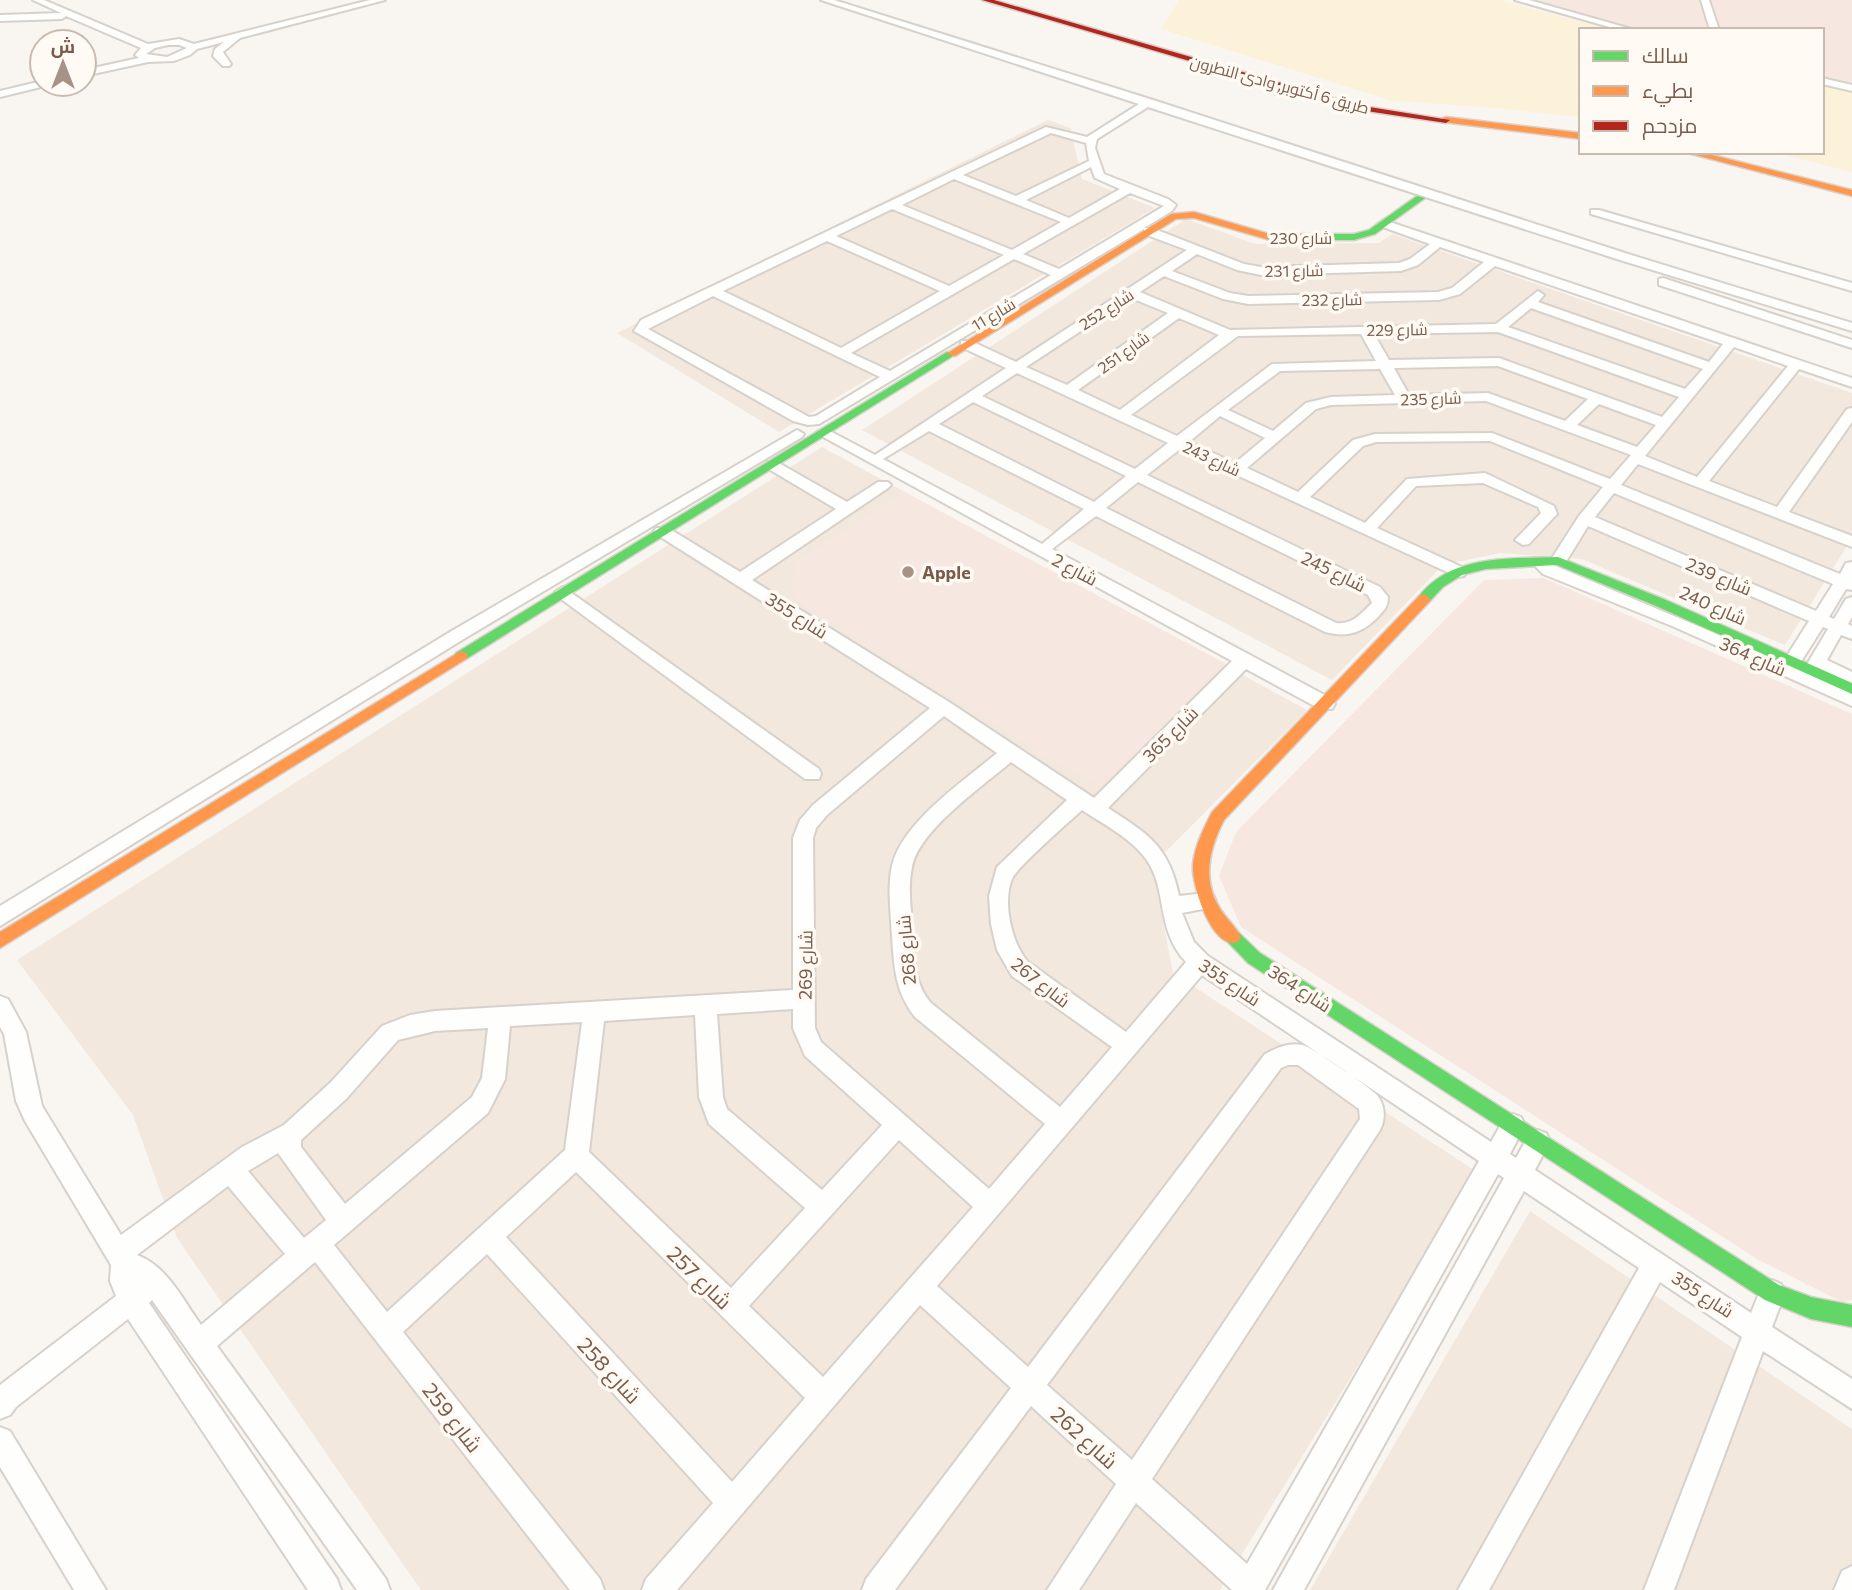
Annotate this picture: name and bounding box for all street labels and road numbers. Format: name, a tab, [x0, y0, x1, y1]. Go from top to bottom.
street label: طريق 6 أكتوبر, وادى النطرون	[1188, 51, 1371, 119]
street label: شارع 230	[1270, 228, 1332, 250]
street label: شارع 231	[1264, 260, 1324, 283]
street label: شارع 252	[1075, 284, 1138, 336]
street label: شارع 232	[1301, 289, 1363, 312]
street label: شارع 11	[968, 294, 1020, 337]
street label: شارع 229	[1366, 319, 1428, 342]
street label: شارع 251	[1094, 327, 1154, 379]
street label: شارع 235	[1400, 387, 1462, 412]
street label: شارع 243	[1179, 436, 1244, 482]
street label: شارع 245	[1297, 546, 1370, 598]
street label: شارع 2	[1048, 548, 1101, 592]
street label: شارع 239	[1682, 552, 1755, 602]
street label: شارع 240	[1675, 581, 1750, 631]
street label: شارع 355	[761, 587, 832, 644]
street label: شارع 364	[1716, 632, 1790, 682]
street label: شارع 365	[1138, 702, 1204, 768]
street label: شارع 268	[892, 914, 922, 986]
street label: شارع 269	[793, 930, 819, 1000]
street label: شارع 267	[1006, 952, 1075, 1013]
street label: شارع 355	[1194, 954, 1265, 1012]
street label: شارع 364	[1263, 960, 1335, 1018]
street label: شارع 257	[661, 1240, 737, 1316]
street label: شارع 355	[1667, 1266, 1738, 1324]
street label: شارع 258	[571, 1332, 647, 1410]
street label: شارع 259	[416, 1377, 488, 1459]
street label: شارع 262	[1045, 1401, 1123, 1475]

